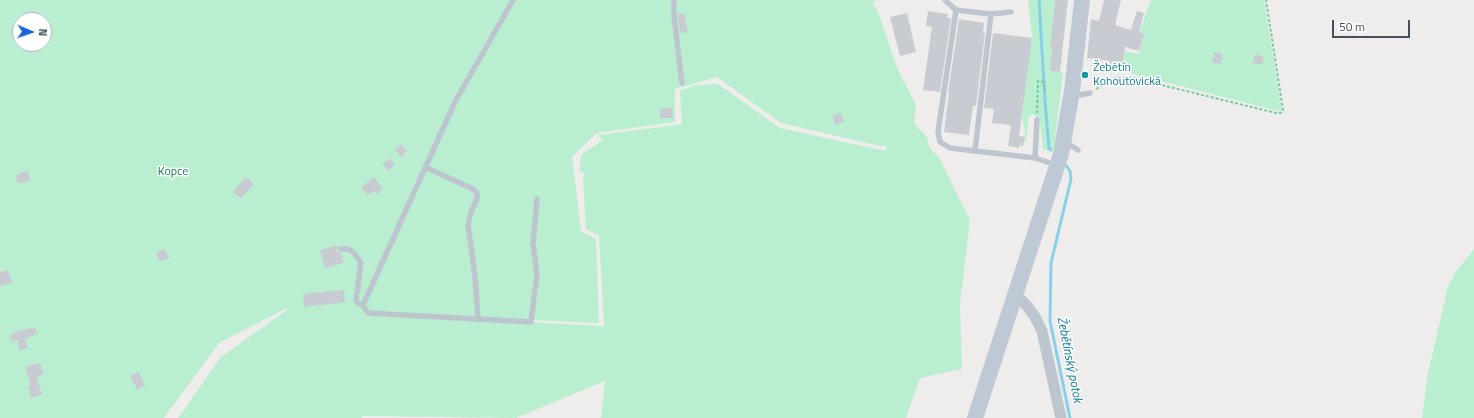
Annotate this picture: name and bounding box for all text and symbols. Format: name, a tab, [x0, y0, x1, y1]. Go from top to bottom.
north arrow	[12, 12, 52, 52]
scale bar	[1334, 12, 1412, 38]
text: 50 m	[1339, 17, 1365, 36]
text: N	[35, 28, 51, 36]
place label: Žebětín Kohoutovická	[1093, 61, 1161, 89]
marker: Žebětín Kohoutovická	[1080, 70, 1090, 80]
park label: Kopce	[158, 165, 188, 179]
water label: Žebětínský potok	[1053, 316, 1085, 404]

